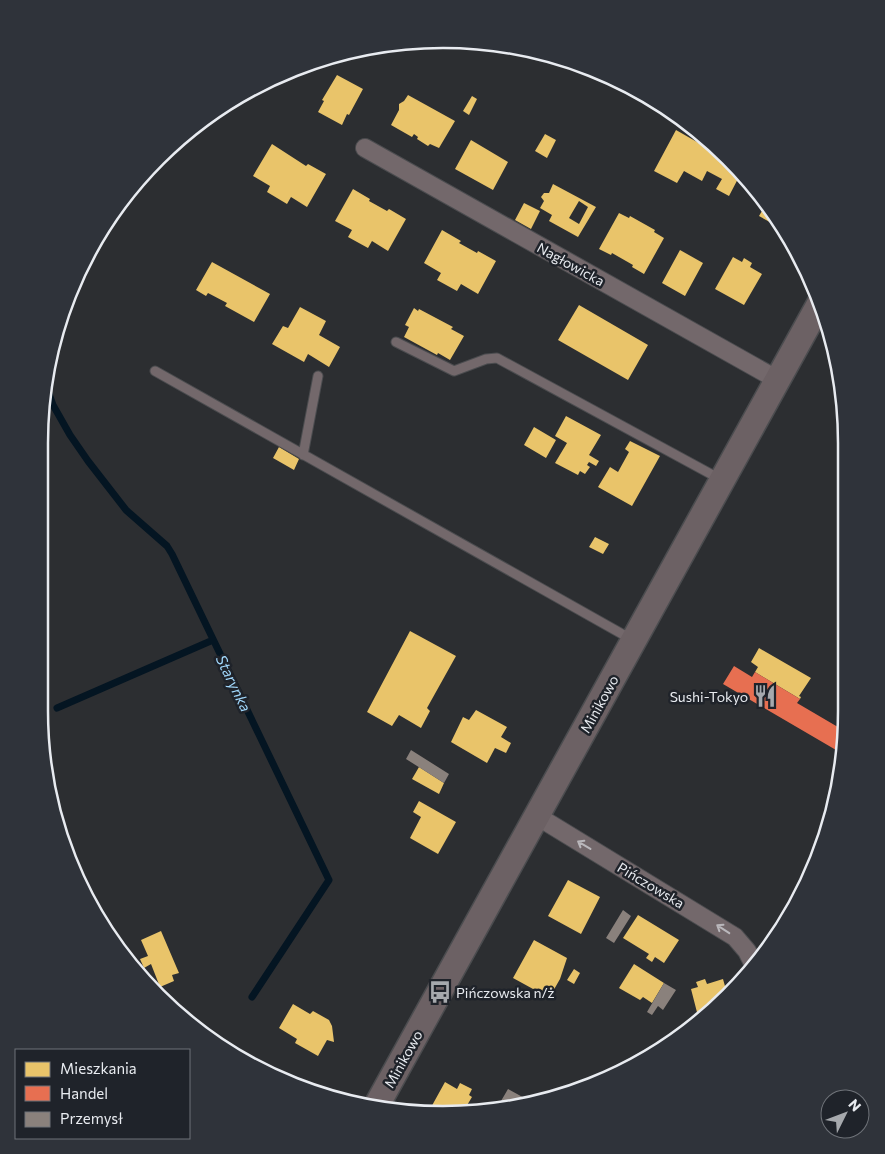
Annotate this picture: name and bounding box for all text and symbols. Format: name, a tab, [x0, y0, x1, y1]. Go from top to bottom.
street label: Nagłowicka	[534, 239, 608, 289]
water label: Starynka	[213, 652, 256, 714]
street label: Minikowo	[576, 672, 622, 736]
restaurant icon: Sushi-Tokyo	[752, 683, 778, 709]
place label: Sushi-Tokyo	[670, 688, 748, 705]
one-way arrow	[578, 839, 592, 849]
street label: Pińczowska	[615, 858, 687, 912]
one-way arrow	[716, 924, 730, 934]
bus stop icon: Pińczowska n/ż	[427, 979, 453, 1005]
place label: Pińczowska n/ż	[456, 984, 554, 1001]
street label: Minikowo	[380, 1027, 426, 1091]
legend	[15, 1049, 190, 1139]
text: Mieszkania	[60, 1059, 137, 1077]
text: Handel	[60, 1084, 108, 1102]
north arrow	[820, 1089, 870, 1139]
text: N	[845, 1095, 865, 1115]
text: Przemysł	[60, 1109, 123, 1127]

